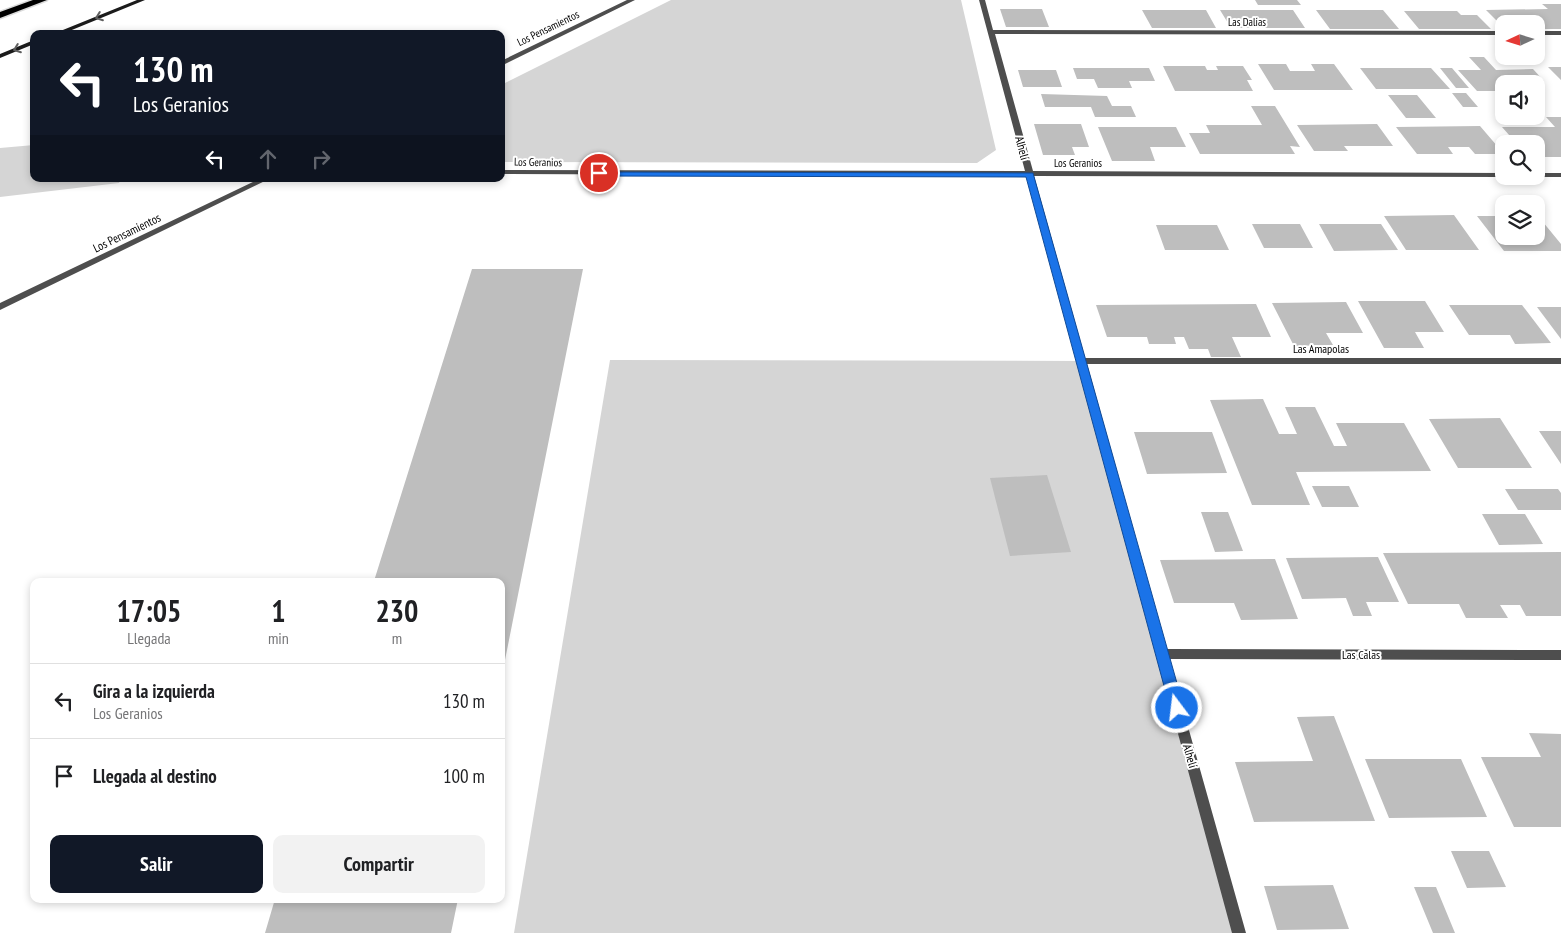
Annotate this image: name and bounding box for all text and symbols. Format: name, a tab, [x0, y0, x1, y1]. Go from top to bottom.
street label: Los Pensamientos	[515, 7, 582, 49]
one-way arrow	[95, 11, 104, 21]
street label: Las Dalias	[1228, 15, 1266, 29]
north arrow	[1495, 15, 1545, 65]
map controls	[1495, 15, 1545, 245]
one-way arrow	[13, 43, 22, 53]
text: 130 m	[133, 46, 214, 92]
icon: left	[50, 50, 115, 115]
button: sound	[1495, 75, 1545, 125]
text: Los Geranios	[133, 90, 229, 118]
street label: Alhelí	[1012, 134, 1033, 162]
button: search	[1495, 135, 1545, 185]
icon: left	[201, 145, 229, 173]
icon: ahead	[254, 145, 282, 173]
icon: right	[307, 145, 335, 173]
pin	[578, 152, 620, 194]
street label: Los Geranios	[514, 155, 562, 169]
street label: Los Geranios	[1054, 156, 1102, 170]
icon: arrive	[585, 159, 613, 187]
button: layers	[1495, 195, 1545, 245]
street label: Los Pensamientos	[90, 210, 163, 255]
street label: Las Amapolas	[1293, 341, 1349, 356]
text: 17:05	[117, 591, 181, 630]
text: 1	[271, 591, 286, 630]
text: 230	[375, 591, 418, 630]
text: Llegada	[127, 628, 171, 648]
text: min	[268, 628, 289, 648]
text: m	[392, 628, 402, 648]
street label: Las Calas	[1342, 647, 1380, 662]
text: Gira a la izquierda	[93, 679, 215, 703]
position arrow	[1150, 681, 1202, 733]
icon: left	[50, 687, 78, 715]
text: 130 m	[443, 689, 485, 713]
text: Los Geranios	[93, 703, 163, 723]
street label: Alhelí	[1180, 742, 1201, 770]
icon: arrive	[50, 762, 78, 790]
text: Llegada al destino	[93, 764, 217, 788]
text: 100 m	[443, 764, 485, 788]
button: Salir	[50, 835, 263, 893]
button: Compartir	[273, 835, 485, 893]

